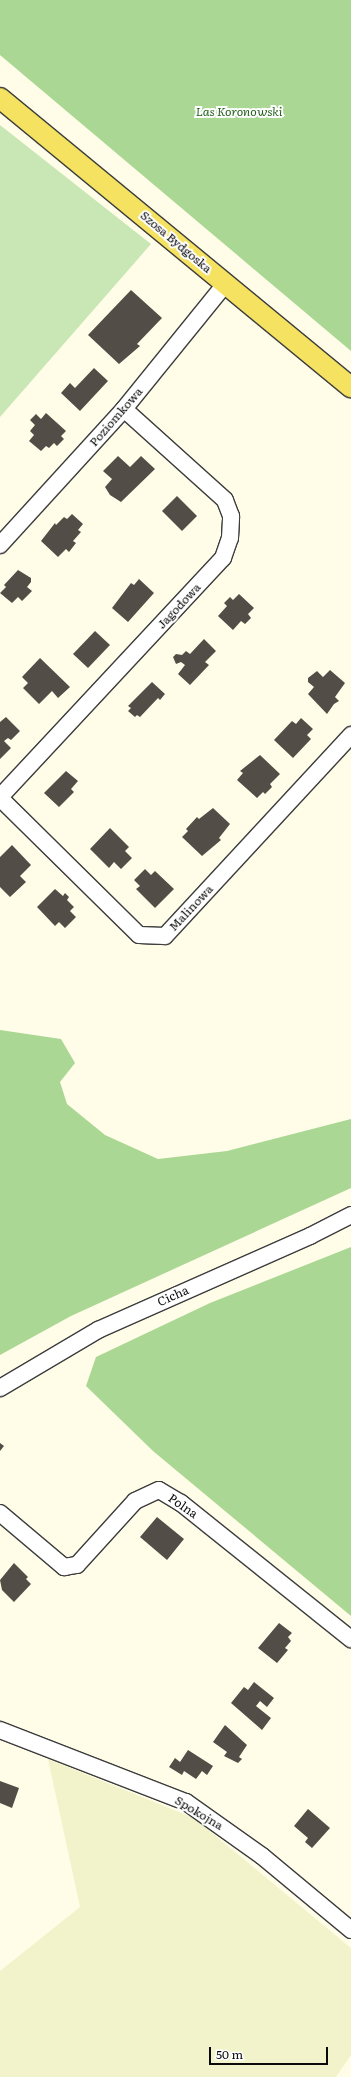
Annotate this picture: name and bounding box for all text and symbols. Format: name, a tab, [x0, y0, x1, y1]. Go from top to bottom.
park label: Las Koronowski	[196, 105, 282, 119]
street label: Szosa Bydgoska	[138, 208, 214, 276]
street label: Poziomkowa	[87, 385, 145, 449]
street label: Jagodowa	[154, 580, 204, 632]
street label: Malinowa	[166, 882, 216, 934]
street label: Cicha	[155, 1283, 191, 1309]
street label: Polna	[166, 1491, 200, 1521]
street label: Spokojna	[172, 1793, 226, 1833]
scale bar	[211, 2039, 330, 2065]
text: 50 m	[216, 2045, 243, 2063]

